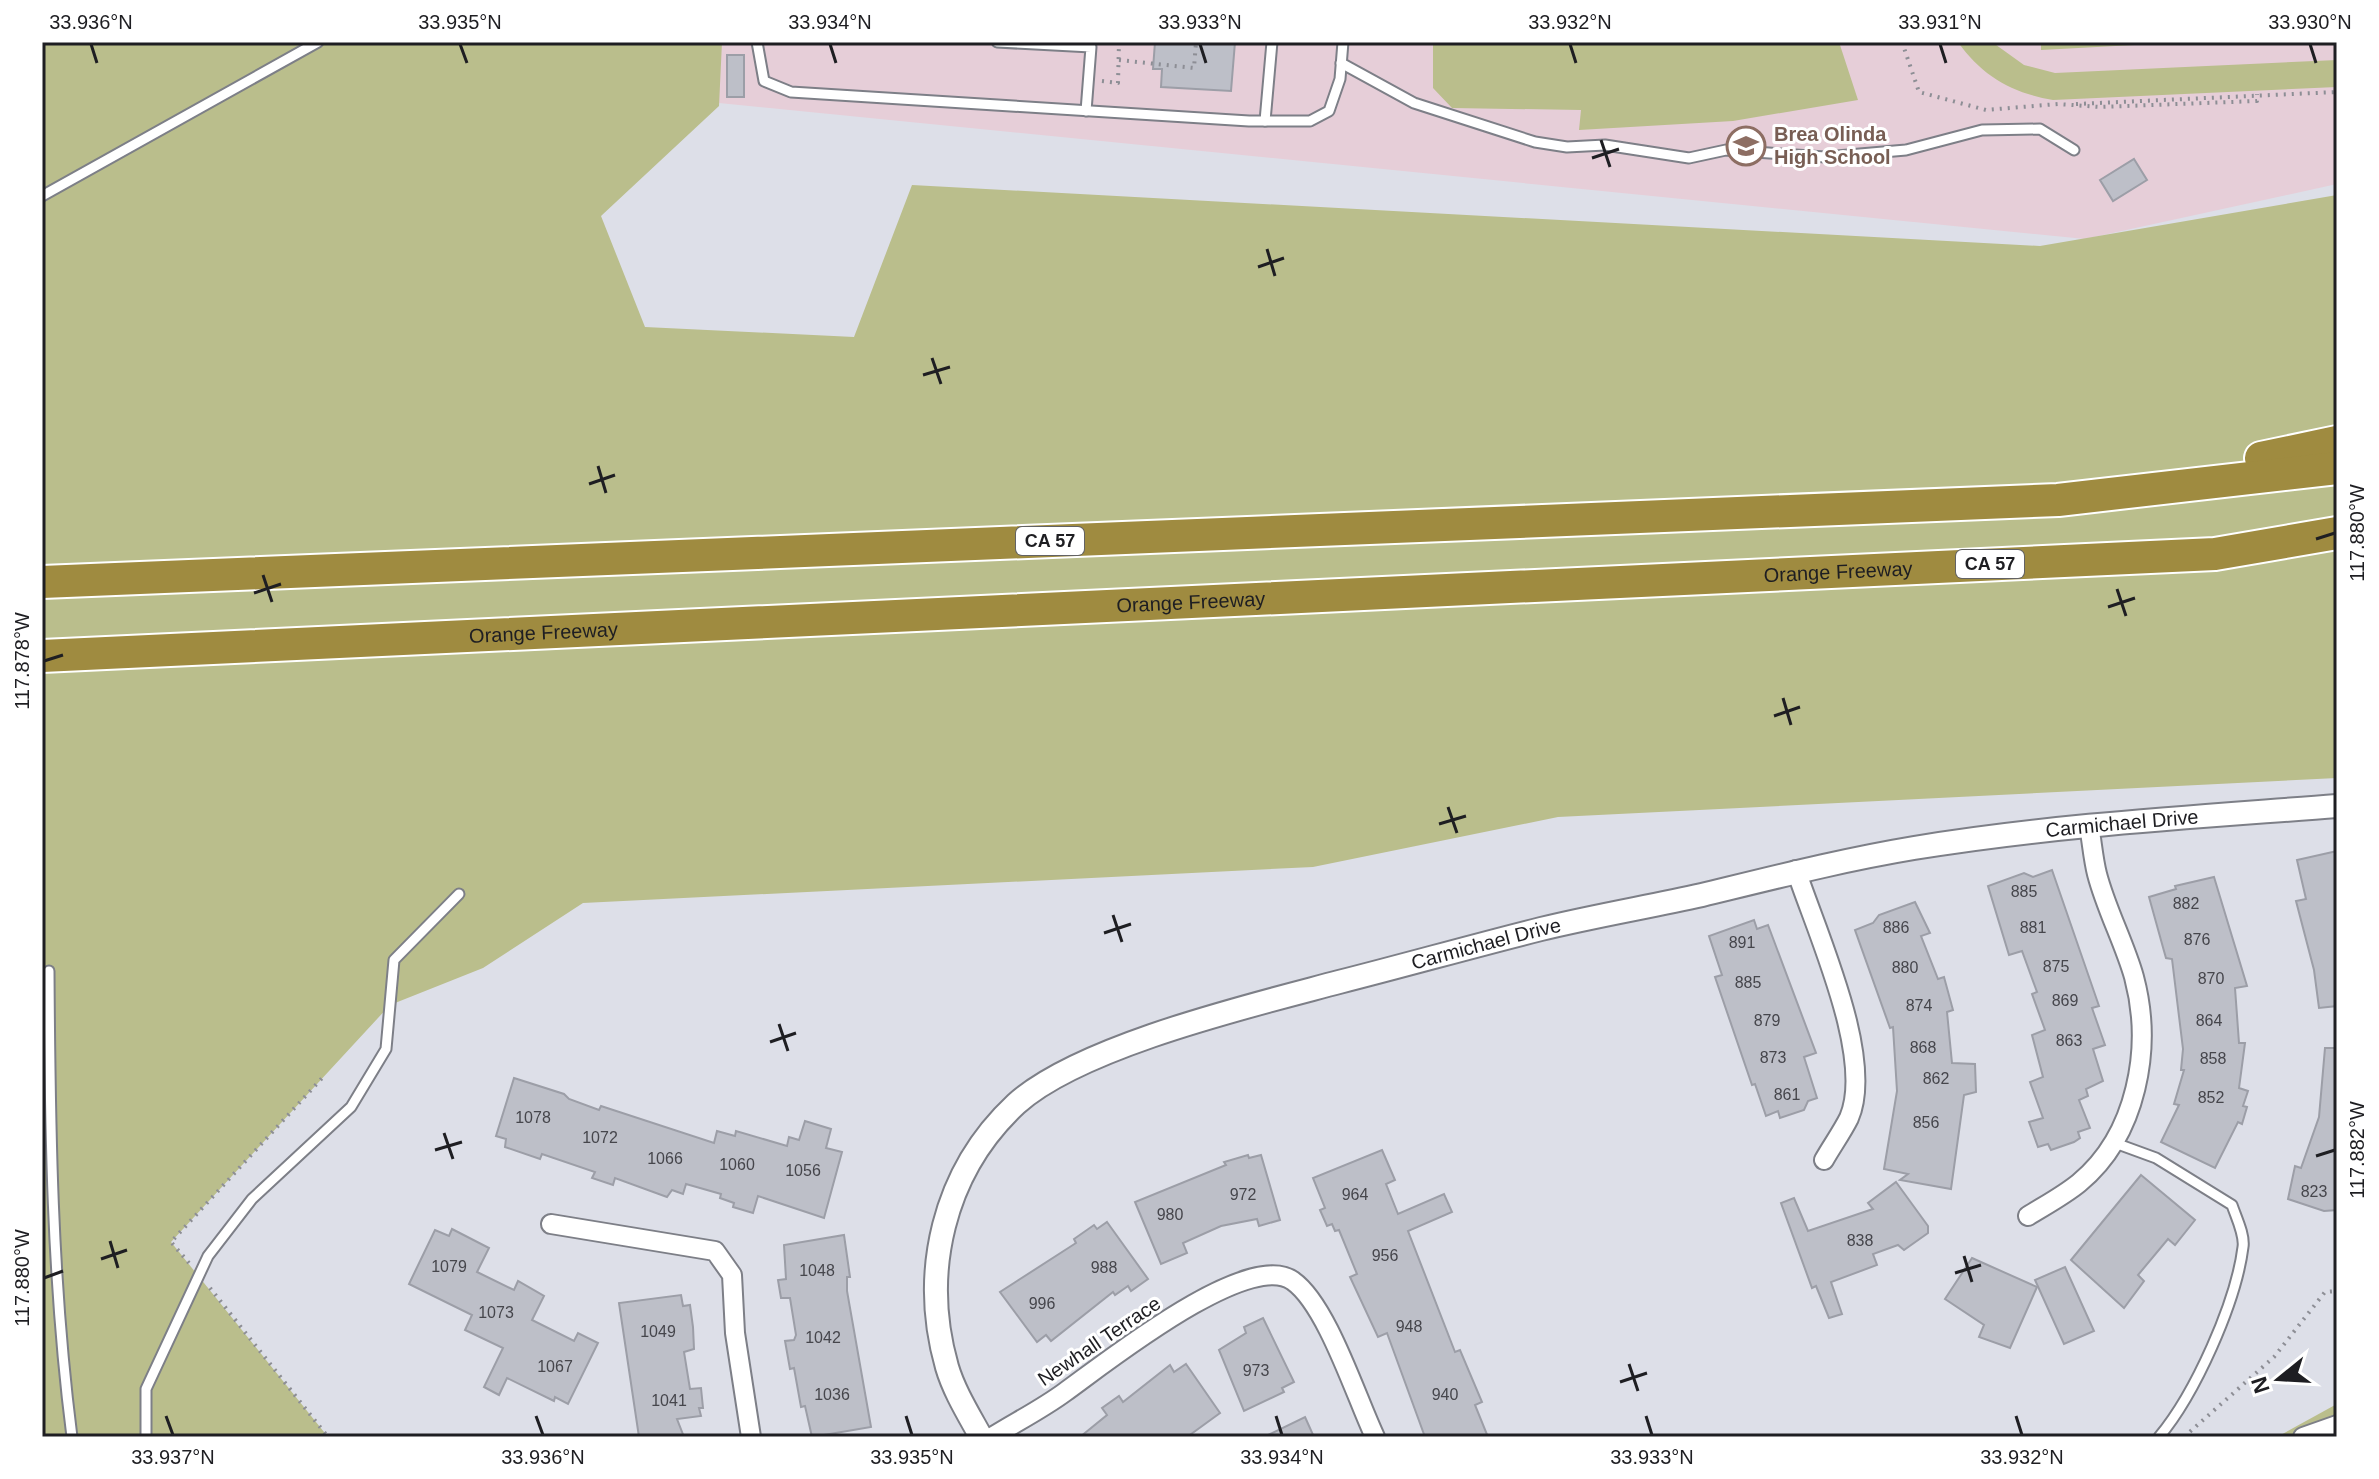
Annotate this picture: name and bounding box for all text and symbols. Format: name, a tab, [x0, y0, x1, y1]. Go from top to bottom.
text: 33.936°N	[49, 11, 133, 33]
text: 33.935°N	[418, 11, 502, 33]
text: 33.934°N	[788, 11, 872, 33]
text: 33.933°N	[1158, 11, 1242, 33]
text: 33.932°N	[1528, 11, 1612, 33]
text: 33.931°N	[1898, 11, 1982, 33]
text: 33.930°N	[2268, 11, 2352, 33]
place label: Brea Olinda High School	[1774, 123, 1891, 168]
school or university icon: Brea Olinda High School	[1725, 125, 1767, 167]
text: 117.880°W	[2346, 484, 2368, 582]
road number: CA 57	[1016, 527, 1084, 555]
road number: CA 57	[1956, 550, 2024, 578]
street label: Orange Freeway	[1763, 557, 1913, 586]
street label: Orange Freeway	[1116, 588, 1266, 617]
text: 117.878°W	[11, 612, 33, 710]
street label: Orange Freeway	[469, 618, 618, 647]
street label: Carmichael Drive	[2044, 805, 2199, 841]
house number: 885	[2011, 883, 2037, 900]
house number: 882	[2173, 895, 2199, 912]
street label: Carmichael Drive	[1409, 914, 1563, 974]
house number: 886	[1883, 919, 1909, 936]
house number: 881	[2020, 919, 2046, 936]
house number: 876	[2184, 931, 2210, 948]
house number: 891	[1729, 934, 1755, 951]
house number: 875	[2043, 958, 2069, 975]
house number: 880	[1892, 959, 1918, 976]
house number: 870	[2198, 970, 2224, 987]
house number: 885	[1735, 974, 1761, 991]
house number: 869	[2052, 992, 2078, 1009]
house number: 874	[1906, 997, 1932, 1014]
house number: 879	[1754, 1012, 1780, 1029]
house number: 864	[2196, 1012, 2222, 1029]
house number: 863	[2056, 1032, 2082, 1049]
house number: 868	[1910, 1039, 1936, 1056]
house number: 873	[1760, 1049, 1786, 1066]
house number: 858	[2200, 1050, 2226, 1067]
house number: 862	[1923, 1070, 1949, 1087]
house number: 861	[1774, 1086, 1800, 1103]
house number: 852	[2198, 1089, 2224, 1106]
text: 117.882°W	[2346, 1101, 2368, 1199]
house number: 1078	[515, 1109, 551, 1126]
house number: 856	[1913, 1114, 1939, 1131]
house number: 1072	[582, 1129, 618, 1146]
house number: 1066	[647, 1150, 683, 1167]
house number: 1060	[719, 1156, 755, 1173]
house number: 1056	[785, 1162, 821, 1179]
house number: 823	[2301, 1183, 2327, 1200]
house number: 972	[1230, 1186, 1256, 1203]
house number: 964	[1342, 1186, 1368, 1203]
house number: 980	[1157, 1206, 1183, 1223]
text: 117.880°W	[11, 1229, 33, 1327]
house number: 838	[1847, 1232, 1873, 1249]
house number: 956	[1372, 1247, 1398, 1264]
house number: 1079	[431, 1258, 467, 1275]
house number: 988	[1091, 1259, 1117, 1276]
house number: 1048	[799, 1262, 835, 1279]
street label: Newhall Terrace	[1034, 1292, 1164, 1390]
house number: 996	[1029, 1295, 1055, 1312]
house number: 1073	[478, 1304, 514, 1321]
house number: 948	[1396, 1318, 1422, 1335]
house number: 1049	[640, 1323, 676, 1340]
house number: 1042	[805, 1329, 841, 1346]
north arrow	[2239, 1339, 2319, 1419]
house number: 1067	[537, 1358, 573, 1375]
house number: 973	[1243, 1362, 1269, 1379]
text: N	[2246, 1374, 2275, 1396]
house number: 1036	[814, 1386, 850, 1403]
house number: 940	[1432, 1386, 1458, 1403]
house number: 1041	[651, 1392, 687, 1409]
text: 33.937°N	[131, 1446, 215, 1468]
text: 33.936°N	[501, 1446, 585, 1468]
text: 33.935°N	[870, 1446, 954, 1468]
text: 33.934°N	[1240, 1446, 1324, 1468]
text: 33.933°N	[1610, 1446, 1694, 1468]
text: 33.932°N	[1980, 1446, 2064, 1468]

